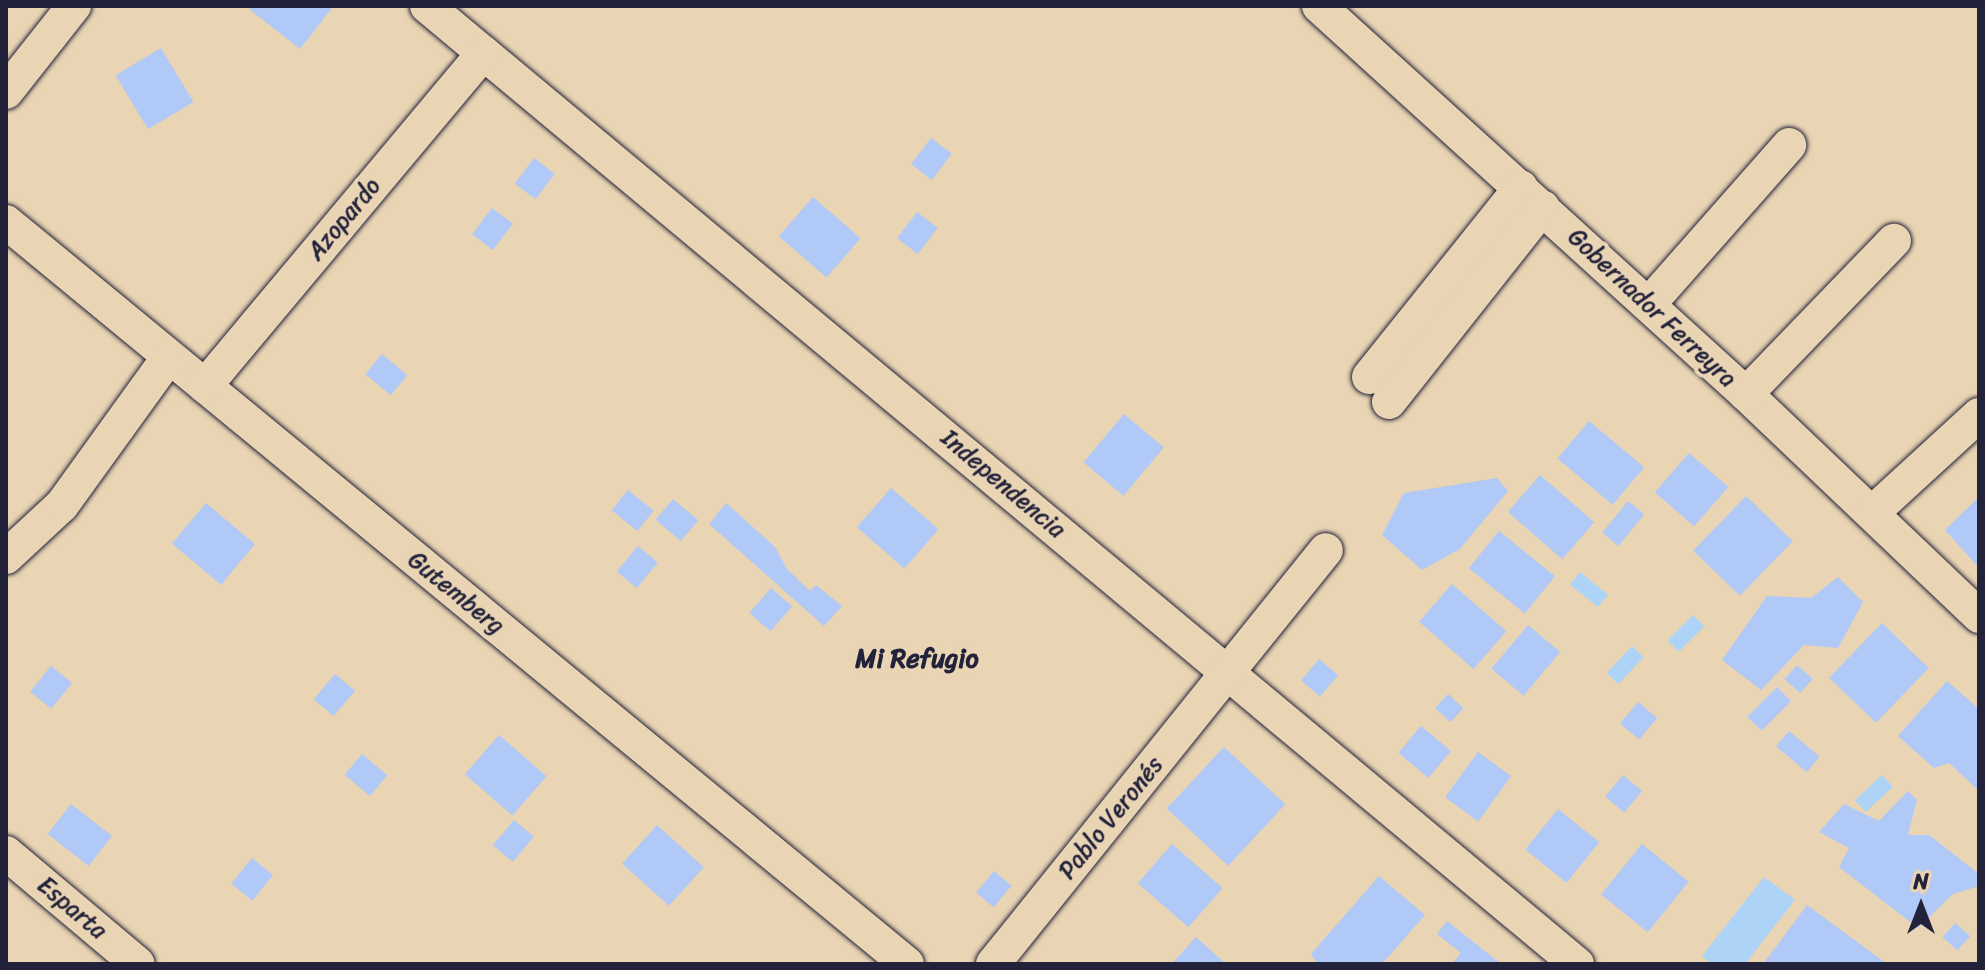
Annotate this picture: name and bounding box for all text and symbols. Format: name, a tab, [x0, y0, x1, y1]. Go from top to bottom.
street label: Azopardo	[301, 172, 387, 266]
street label: Gobernador Ferreyra	[1562, 222, 1742, 394]
street label: Independencia	[935, 424, 1071, 544]
street label: Gutemberg	[402, 545, 510, 641]
district label: Mi Refugio	[855, 643, 979, 675]
street label: Pablo Veronés	[1054, 752, 1168, 884]
text: N	[1913, 862, 1929, 901]
north arrow	[1881, 866, 1961, 946]
street label: Esparta	[32, 871, 112, 945]

